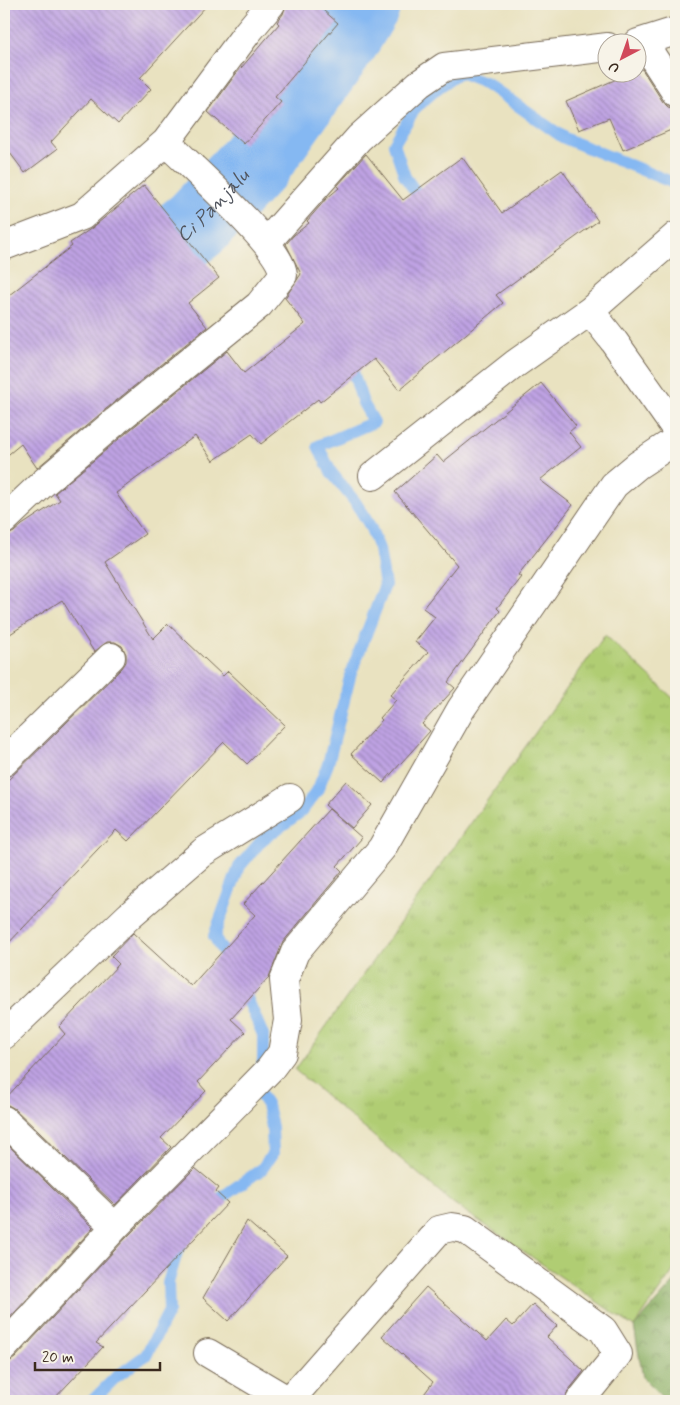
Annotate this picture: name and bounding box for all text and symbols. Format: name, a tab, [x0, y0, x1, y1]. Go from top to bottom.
north arrow	[598, 32, 648, 82]
text: U	[605, 57, 623, 77]
water label: Ci Panjalu	[171, 162, 256, 249]
scale bar	[35, 1340, 160, 1372]
text: 20 m	[42, 1348, 74, 1368]

